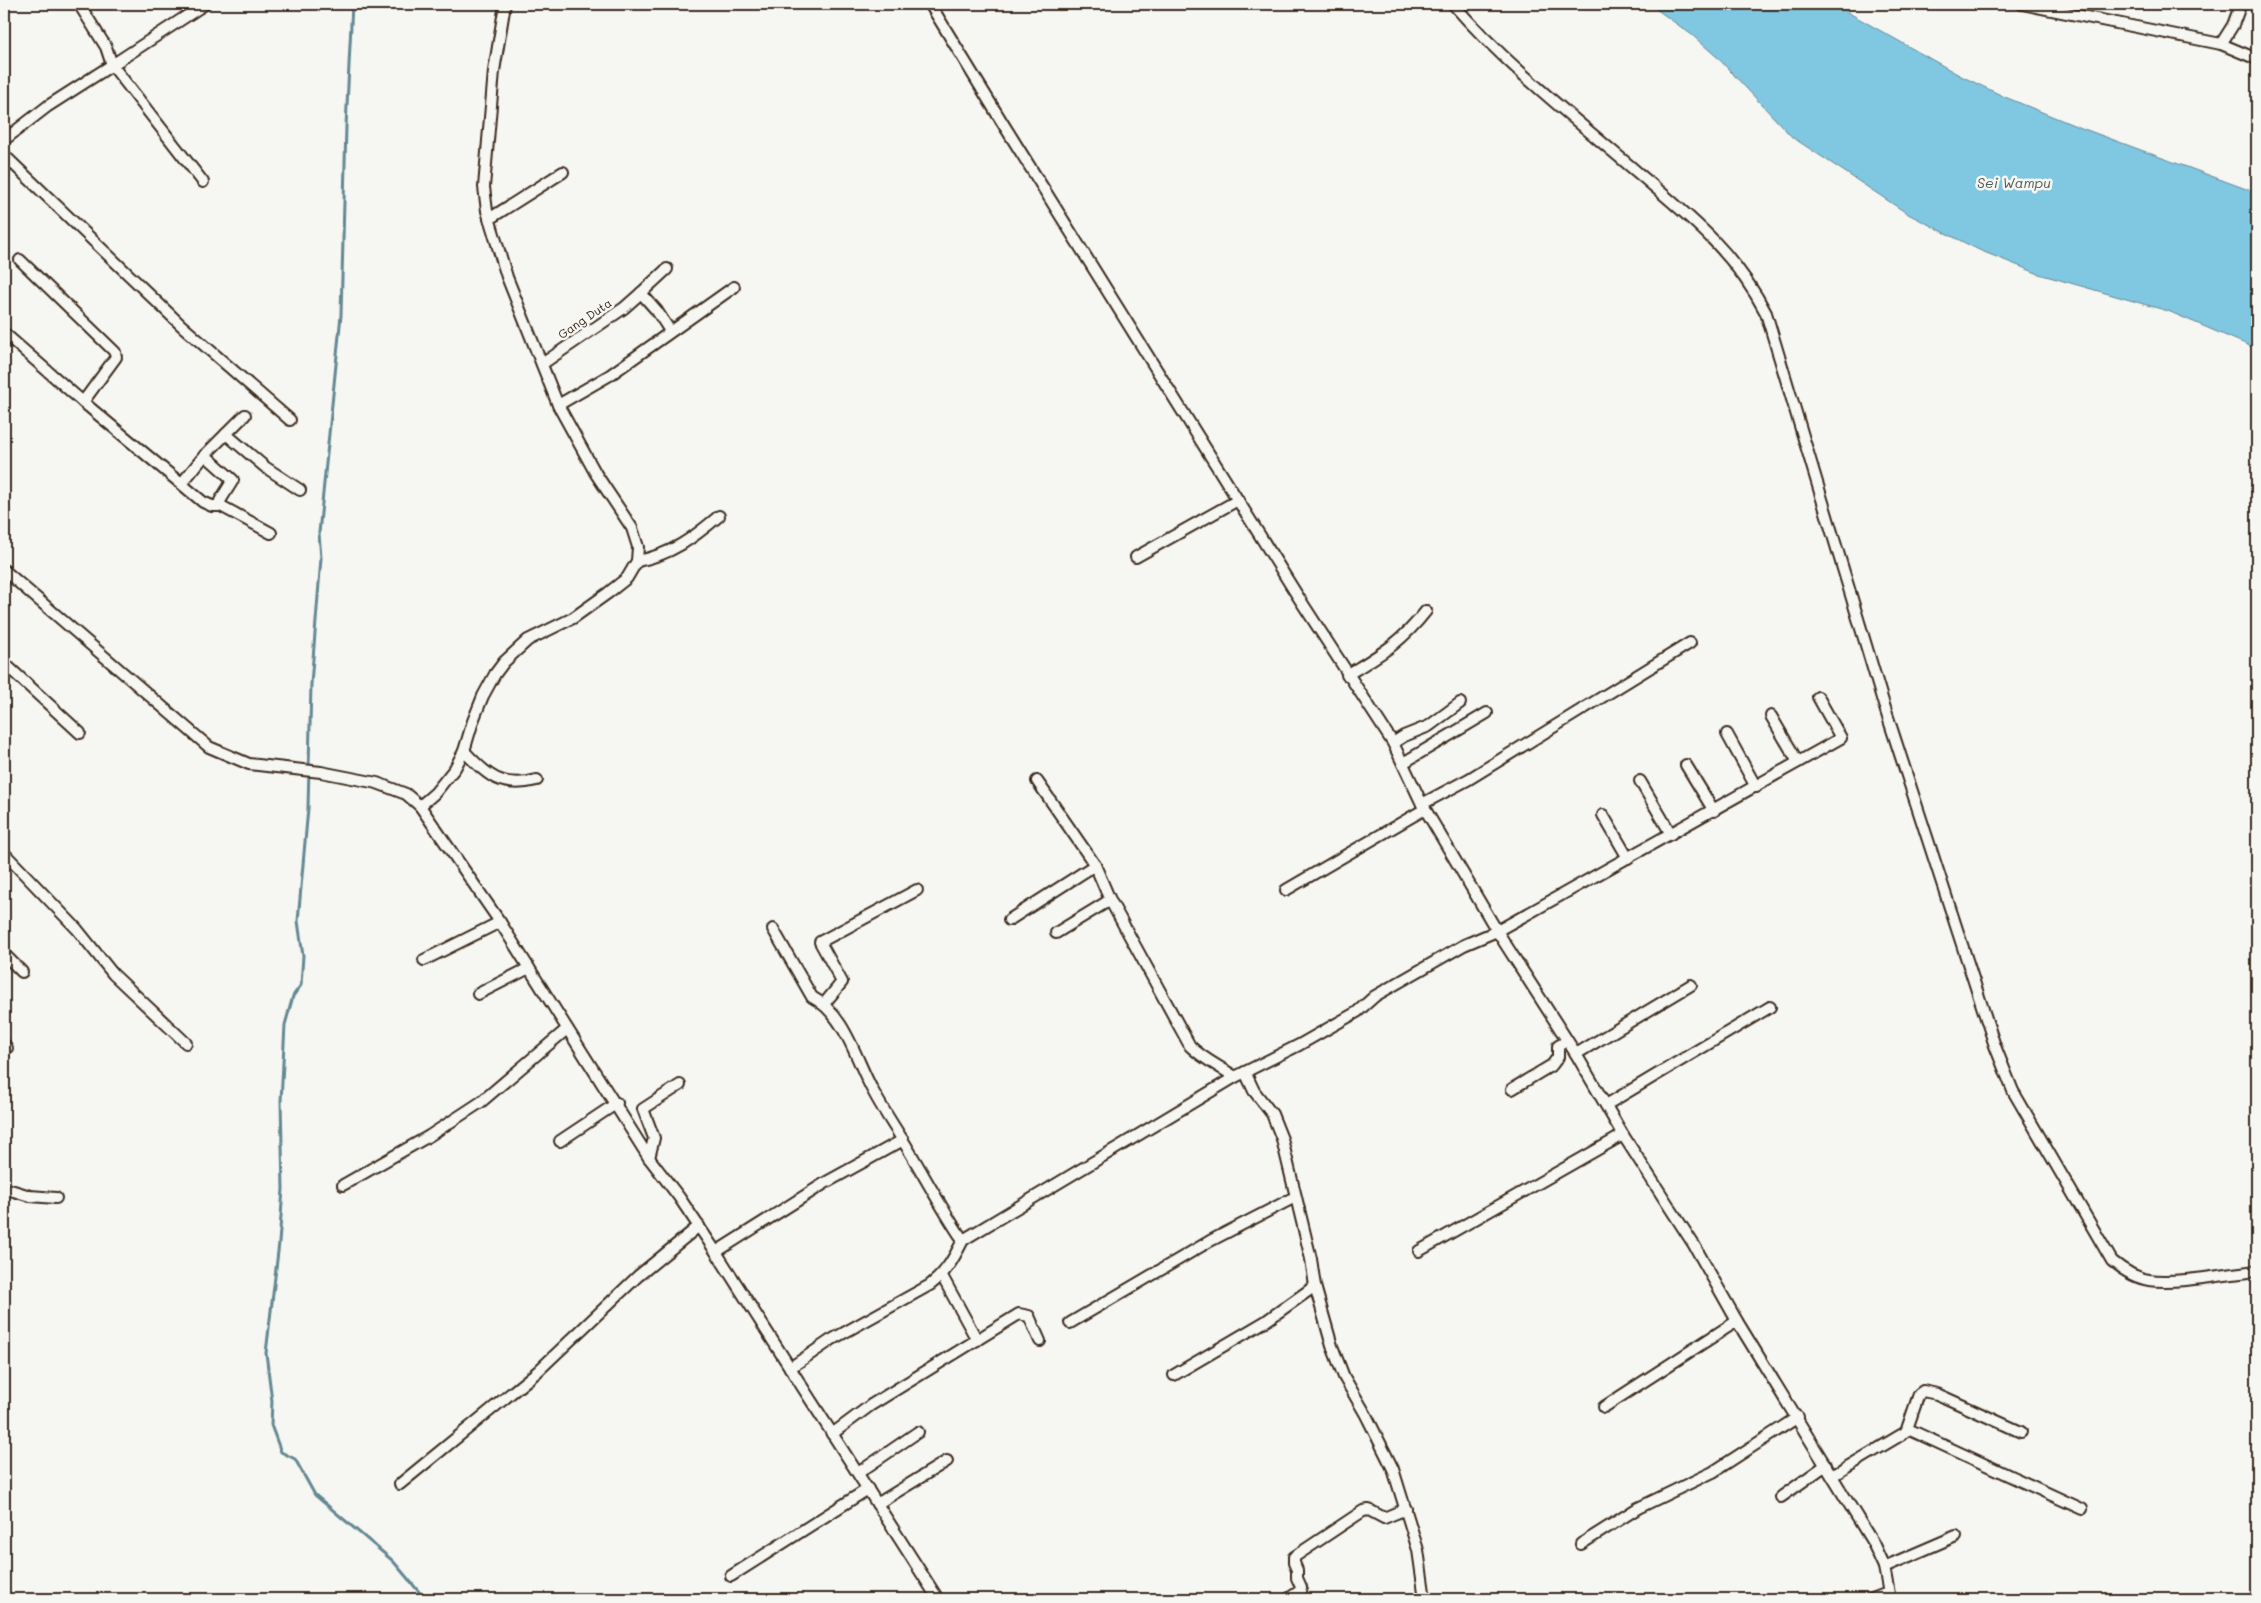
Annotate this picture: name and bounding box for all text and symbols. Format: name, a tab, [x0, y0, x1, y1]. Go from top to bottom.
water label: Sei Wampu	[1977, 173, 2051, 192]
street label: Gang Duta	[555, 294, 614, 342]

